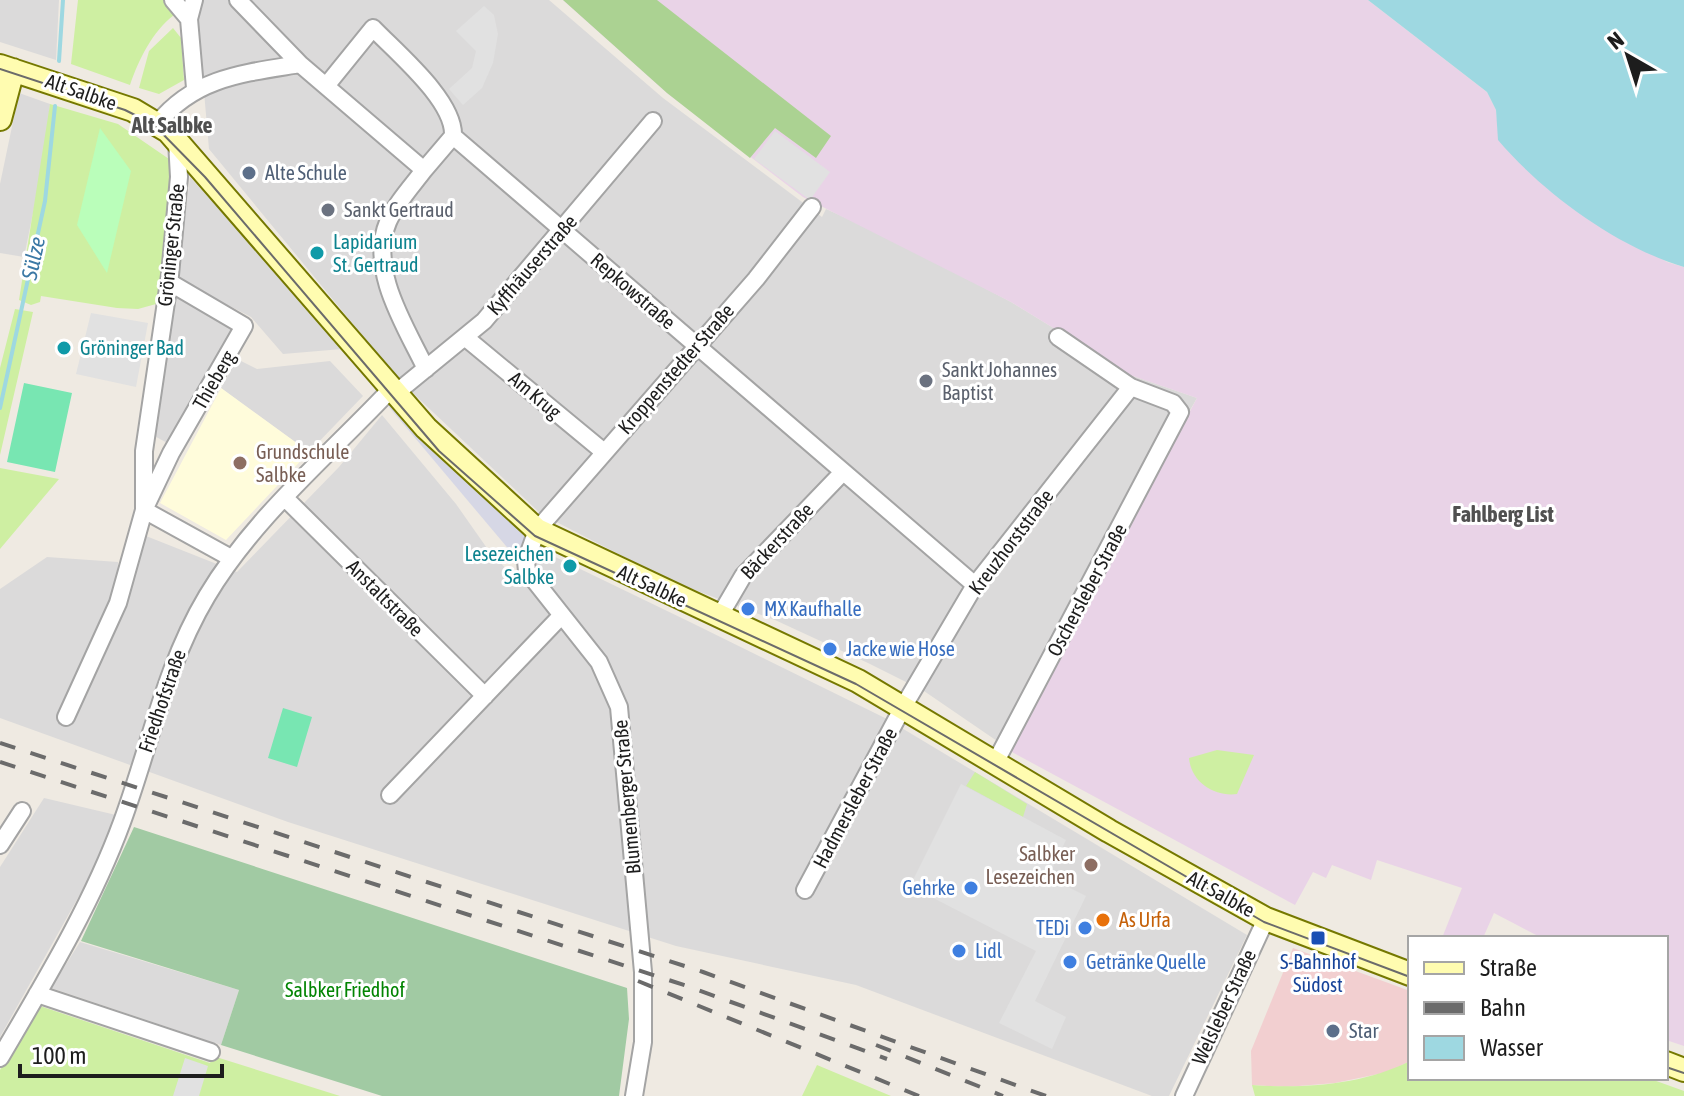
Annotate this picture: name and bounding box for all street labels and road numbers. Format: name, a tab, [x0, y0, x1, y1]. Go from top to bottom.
street label: Alt Salbke	[43, 69, 120, 114]
street label: Gröninger Straße	[153, 182, 188, 307]
street label: Kyffhäuserstraße	[482, 210, 581, 319]
street label: Repkowstraße	[586, 248, 680, 333]
street label: Kroppenstedter Straße	[613, 299, 738, 438]
street label: Thieberg	[188, 346, 240, 413]
street label: Am Krug	[505, 366, 566, 423]
street label: Kreuzhorststraße	[964, 485, 1058, 599]
street label: Bäckerstraße	[736, 498, 818, 583]
street label: Oschersleber Straße	[1042, 520, 1131, 660]
street label: Anstaltstraße	[342, 555, 428, 641]
street label: Alt Salbke	[614, 560, 690, 612]
street label: Friedhofstraße	[133, 646, 190, 755]
street label: Blumenberger Straße	[608, 719, 645, 875]
street label: Hadmersleber Straße	[808, 724, 901, 872]
street label: Alt Salbke	[1183, 866, 1259, 921]
street label: Welsleber Straße	[1187, 946, 1260, 1068]

